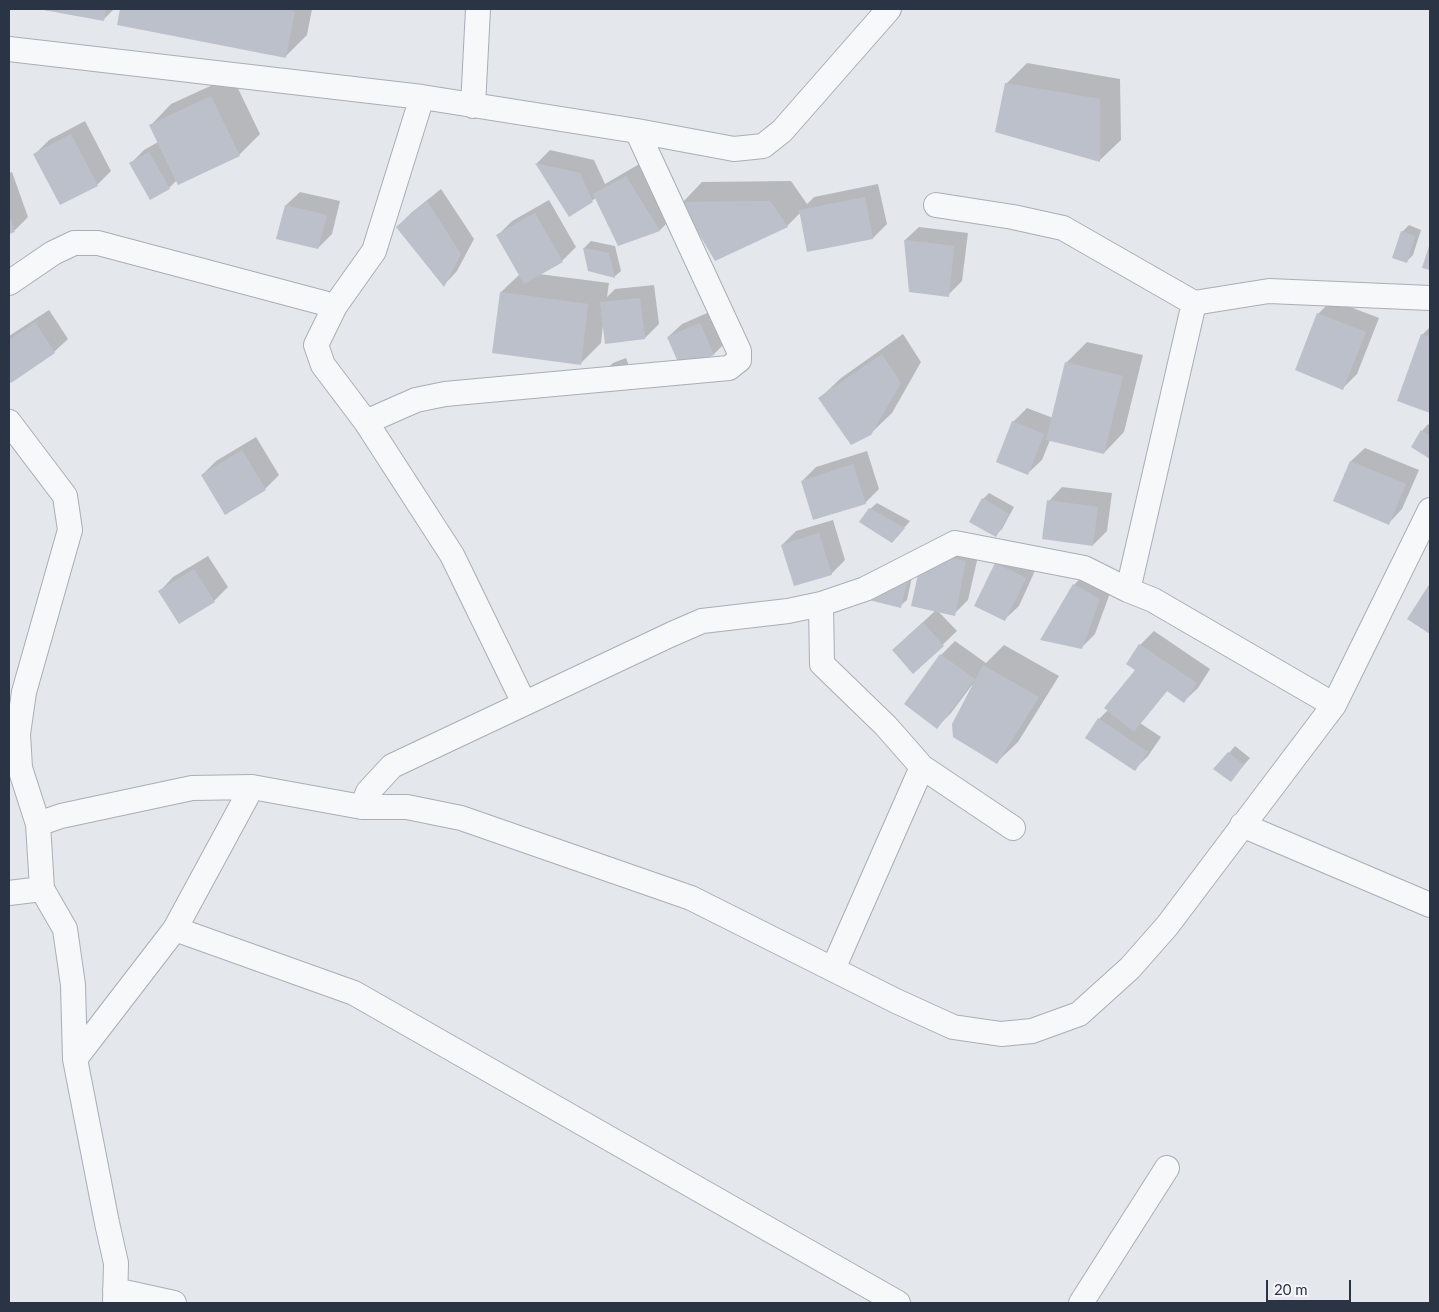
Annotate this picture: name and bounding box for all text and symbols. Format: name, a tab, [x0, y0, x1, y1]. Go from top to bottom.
scale bar	[1269, 1270, 1354, 1302]
text: 20 m	[1274, 1280, 1308, 1298]

